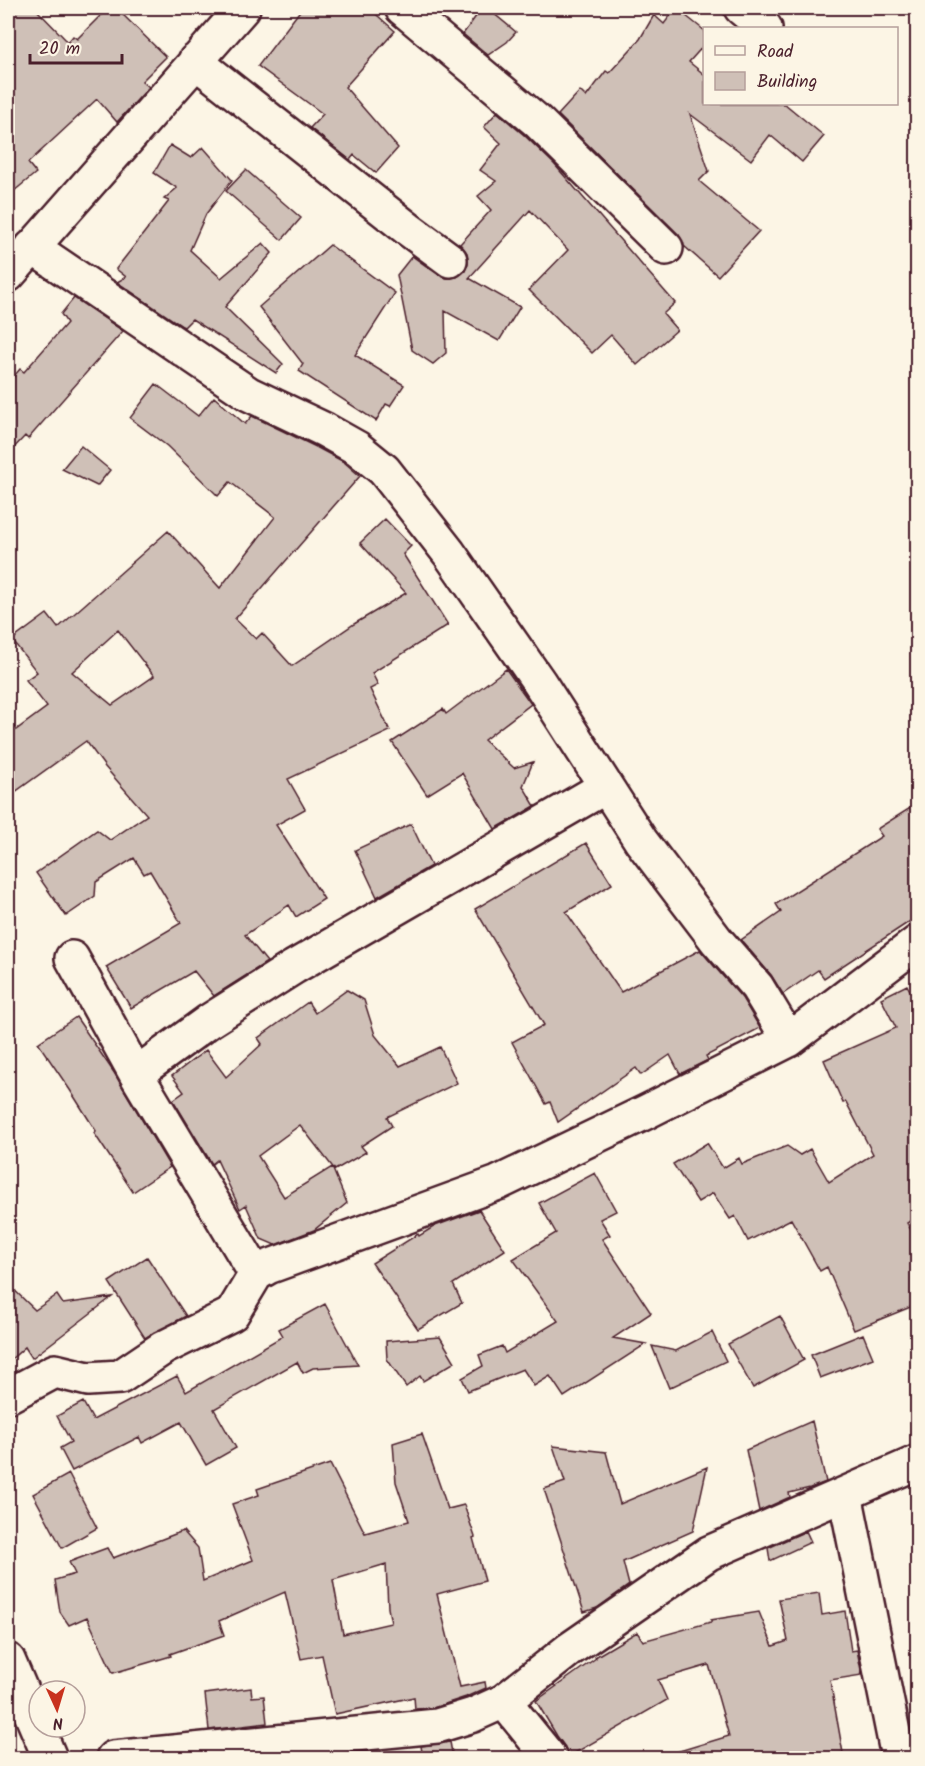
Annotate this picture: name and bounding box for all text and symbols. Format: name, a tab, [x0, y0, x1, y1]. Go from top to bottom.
scale bar	[30, 27, 122, 65]
legend	[703, 27, 898, 105]
text: 20 m	[39, 35, 80, 64]
text: Road	[757, 38, 794, 67]
text: Building	[757, 68, 817, 97]
north arrow	[27, 1679, 87, 1739]
text: N	[52, 1710, 64, 1735]

